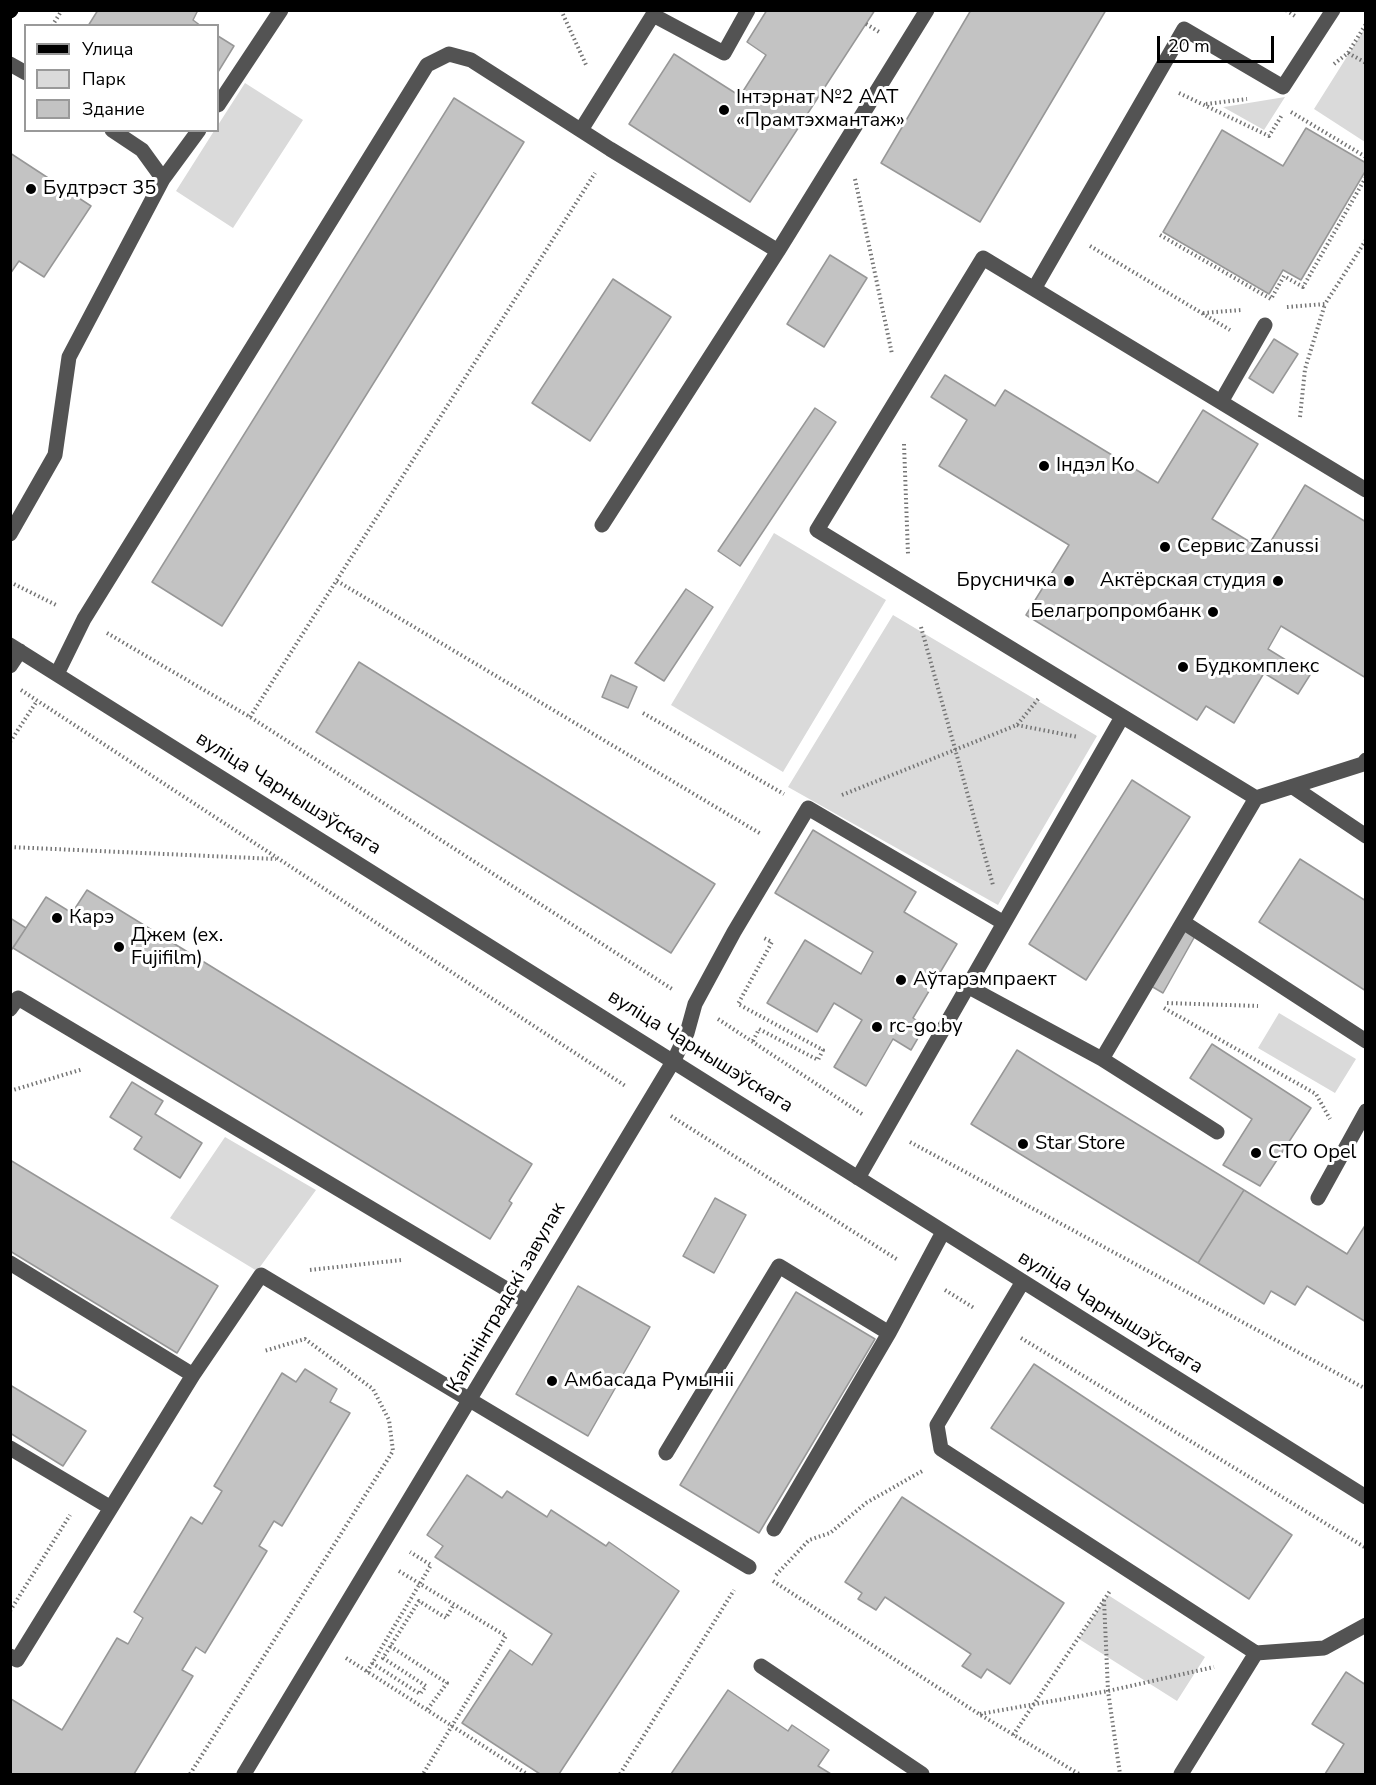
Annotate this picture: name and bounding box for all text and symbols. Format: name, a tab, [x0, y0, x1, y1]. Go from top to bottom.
legend	[24, 24, 219, 132]
scale bar	[1160, 24, 1277, 62]
text: 20 m	[1168, 34, 1210, 58]
text: Улица	[82, 37, 133, 61]
text: Парк	[82, 67, 125, 91]
place label: Інтэрнат №2 ААТ «Прамтэхмантаж»	[736, 86, 905, 133]
text: Здание	[82, 97, 145, 121]
marker: Інтэрнат №2 ААТ «Прамтэхмантаж»	[717, 103, 731, 117]
place label: Будтрэст 35	[43, 177, 156, 201]
marker: Будтрэст 35	[24, 182, 38, 196]
place label: Індэл Ко	[1056, 454, 1135, 478]
marker: Індэл Ко	[1037, 459, 1051, 473]
place label: Сервис Zanussi	[1177, 535, 1319, 559]
marker: Сервис Zanussi	[1158, 540, 1172, 554]
place label: Брусничка	[956, 569, 1057, 593]
place label: Актёрская студия	[1100, 569, 1266, 593]
marker: Брусничка	[1062, 574, 1076, 588]
marker: Актёрская студия	[1271, 574, 1285, 588]
place label: Белагропромбанк	[1030, 600, 1201, 624]
marker: Белагропромбанк	[1206, 605, 1220, 619]
place label: Будкомплекс	[1195, 655, 1319, 679]
marker: Будкомплекс	[1176, 660, 1190, 674]
street label: вуліца Чарнышэўскага	[191, 727, 385, 861]
place label: Карэ	[69, 906, 114, 930]
marker: Карэ	[50, 911, 64, 925]
place label: Джем (ex. Fujifilm)	[131, 924, 223, 971]
marker: Джем (ex. Fujifilm)	[112, 940, 126, 954]
place label: Аўтарэмпраект	[913, 968, 1057, 992]
marker: Аўтарэмпраект	[894, 973, 908, 987]
street label: вуліца Чарнышэўскага	[603, 985, 797, 1119]
place label: rc-go.by	[889, 1015, 963, 1039]
marker: rc-go.by	[870, 1020, 884, 1034]
place label: Star Store	[1035, 1132, 1125, 1156]
marker: Star Store	[1016, 1137, 1030, 1151]
place label: СТО Opel	[1268, 1141, 1357, 1165]
marker: СТО Opel	[1249, 1146, 1263, 1160]
street label: Калінінградскі завулак	[443, 1199, 571, 1397]
street label: вуліца Чарнышэўскага	[1013, 1246, 1207, 1380]
place label: Амбасада Румыніі	[564, 1369, 734, 1393]
marker: Амбасада Румыніі	[545, 1374, 559, 1388]

